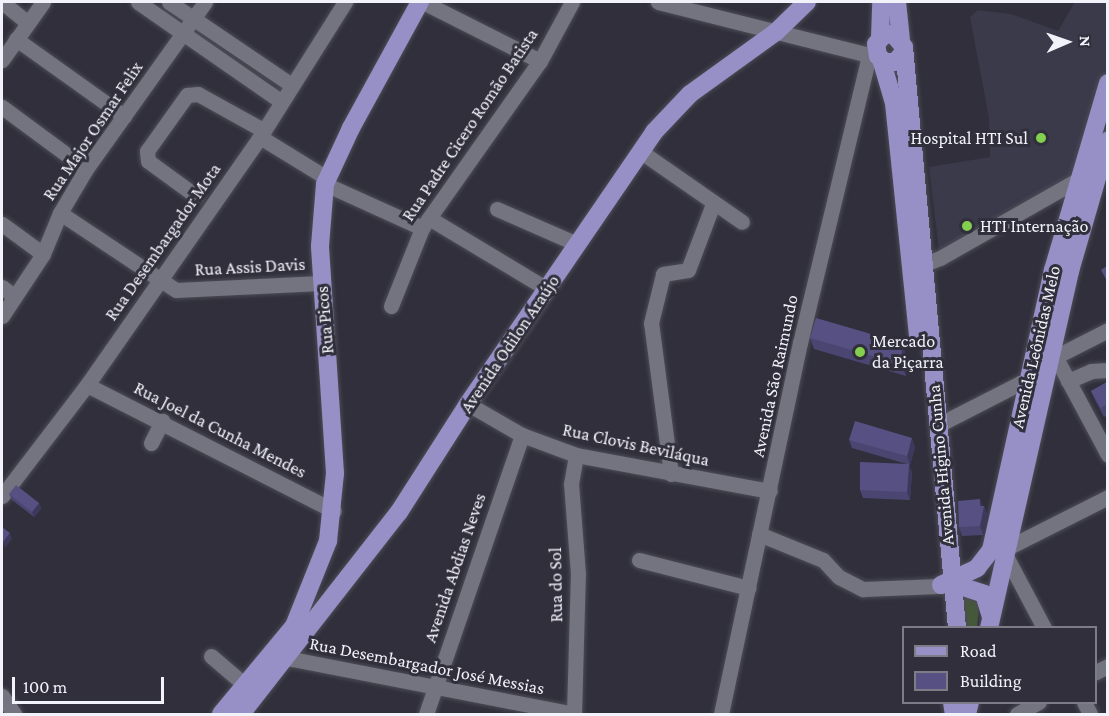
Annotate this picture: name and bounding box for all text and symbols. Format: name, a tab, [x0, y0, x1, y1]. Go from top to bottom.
north arrow	[1037, 12, 1097, 72]
street label: Rua Padre Cicero Romão Batista	[397, 25, 543, 225]
text: N	[1077, 36, 1094, 47]
street label: Rua Major Osmar Felix	[38, 57, 148, 205]
place label: Hospital HTI Sul	[911, 127, 1028, 149]
marker: Hospital HTI Sul	[1032, 129, 1050, 147]
street label: Rua Desembargador Mota	[100, 159, 226, 325]
place label: HTI Internação	[980, 215, 1088, 237]
marker: HTI Internação	[958, 217, 976, 235]
street label: Rua Assis Davis	[194, 253, 306, 281]
street label: Avenida Leônidas Melo	[1007, 263, 1065, 431]
street label: Avenida Odilon Araújo	[456, 271, 564, 417]
street label: Rua Picos	[311, 285, 339, 355]
street label: Avenida São Raimundo	[747, 293, 803, 459]
place label: Mercado da Piçarra	[872, 331, 944, 374]
marker: Mercado da Piçarra	[853, 345, 867, 359]
street label: Rua Joel da Cunha Mendes	[130, 377, 310, 483]
street label: Avenida Higino Cunha	[923, 384, 959, 546]
street label: Rua Clovis Beviláqua	[561, 419, 711, 471]
street label: Avenida Abdias Neves	[419, 490, 491, 646]
street label: Rua do Sol	[545, 547, 567, 623]
legend	[902, 626, 1097, 704]
street label: Rua Desembargador José Messias	[308, 633, 546, 699]
text: Road	[960, 641, 997, 661]
scale bar	[15, 665, 166, 703]
text: Building	[960, 671, 1021, 691]
text: 100 m	[23, 677, 67, 697]

